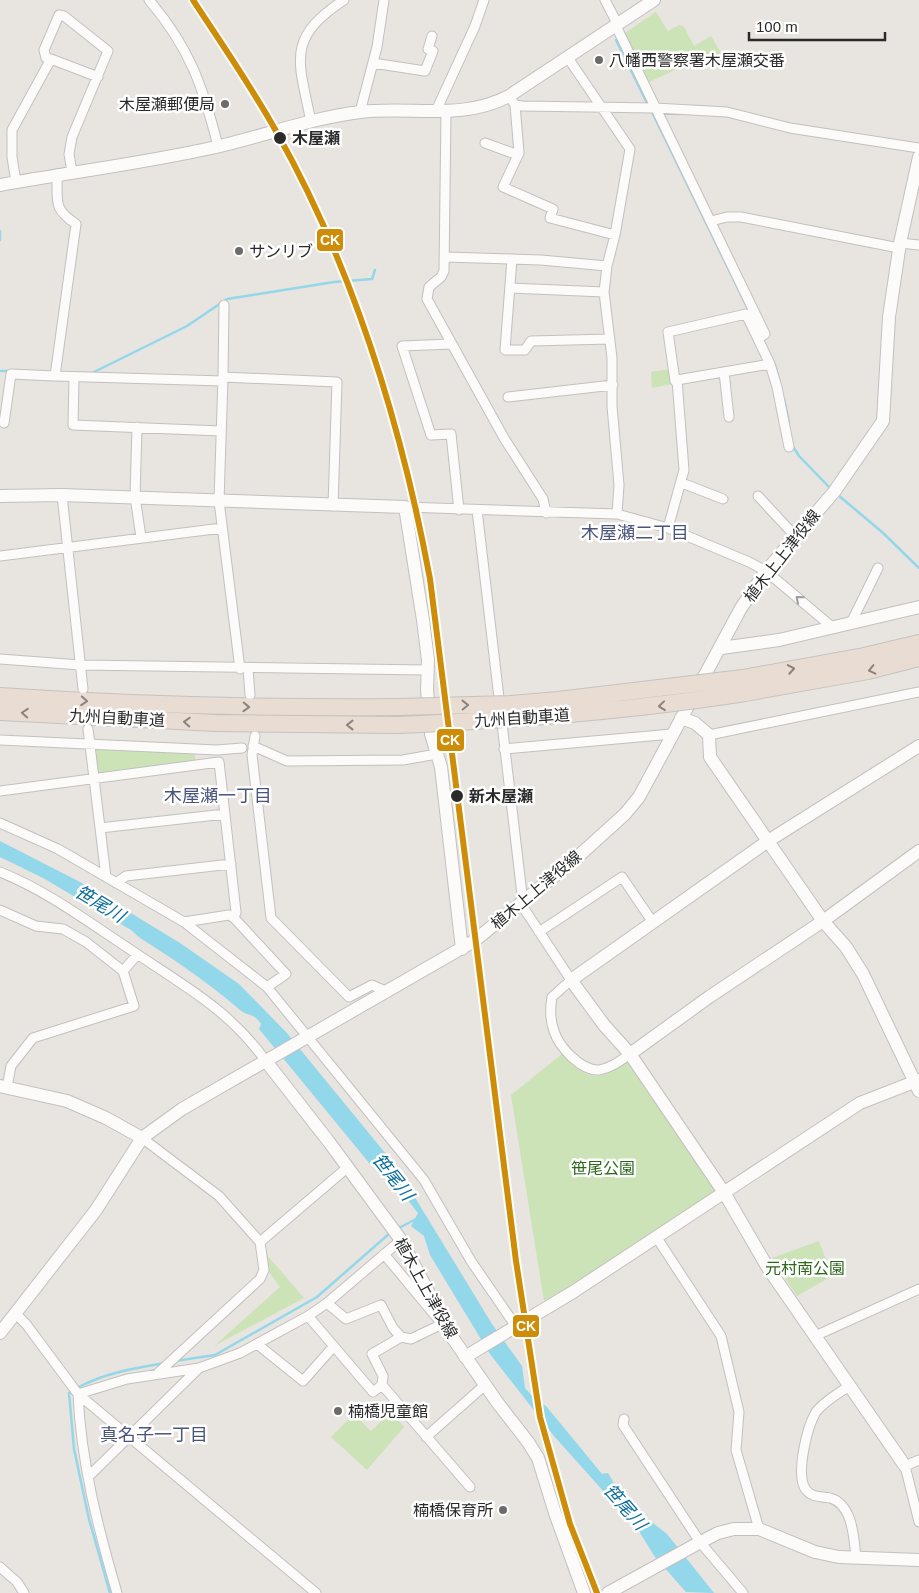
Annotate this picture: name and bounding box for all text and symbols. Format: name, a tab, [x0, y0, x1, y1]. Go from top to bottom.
scale bar	[749, 10, 885, 42]
text: 100 m	[756, 18, 798, 35]
place label: 八幡西警察署木屋瀬交番	[609, 52, 785, 69]
marker: 八幡西警察署木屋瀬交番	[593, 54, 605, 66]
place label: 木屋瀬郵便局	[119, 96, 215, 113]
marker: 木屋瀬郵便局	[219, 98, 231, 110]
marker: 木屋瀬	[272, 130, 288, 146]
place label: 木屋瀬	[292, 130, 340, 147]
line badge: CK	[316, 228, 344, 252]
text: CK	[320, 232, 340, 248]
place label: サンリブ	[249, 243, 313, 260]
marker: サンリブ	[233, 245, 245, 257]
street label: 植木上上津役線	[741, 507, 823, 605]
district label: 木屋瀬二丁目	[581, 523, 689, 543]
one-way arrow	[796, 596, 805, 605]
one-way arrow	[867, 664, 876, 675]
one-way arrow	[786, 665, 795, 675]
one-way arrow	[80, 696, 88, 707]
one-way arrow	[461, 700, 469, 710]
one-way arrow	[658, 700, 666, 711]
one-way arrow	[242, 702, 250, 713]
street label: 九州自動車道	[474, 706, 570, 730]
street label: 九州自動車道	[69, 707, 165, 729]
one-way arrow	[21, 708, 29, 719]
one-way arrow	[183, 716, 191, 727]
one-way arrow	[345, 720, 353, 730]
line badge: CK	[436, 728, 465, 752]
text: CK	[440, 732, 460, 748]
district label: 木屋瀬一丁目	[164, 786, 272, 806]
marker: 新木屋瀬	[449, 788, 465, 804]
place label: 新木屋瀬	[469, 788, 533, 805]
street label: 植木上上津役線	[488, 847, 584, 933]
water label: 笹尾川	[72, 882, 130, 928]
water label: 笹尾川	[368, 1150, 419, 1206]
park label: 笹尾公園	[571, 1160, 635, 1177]
street label: 植木上上津役線	[391, 1235, 461, 1341]
park label: 元村南公園	[765, 1260, 845, 1277]
line badge: CK	[512, 1314, 540, 1338]
text: CK	[516, 1318, 536, 1334]
place label: 楠橋児童館	[348, 1403, 428, 1420]
marker: 楠橋児童館	[332, 1405, 344, 1417]
district label: 真名子一丁目	[100, 1425, 208, 1445]
water label: 笹尾川	[600, 1480, 652, 1535]
place label: 楠橋保育所	[413, 1502, 493, 1519]
marker: 楠橋保育所	[497, 1504, 509, 1516]

